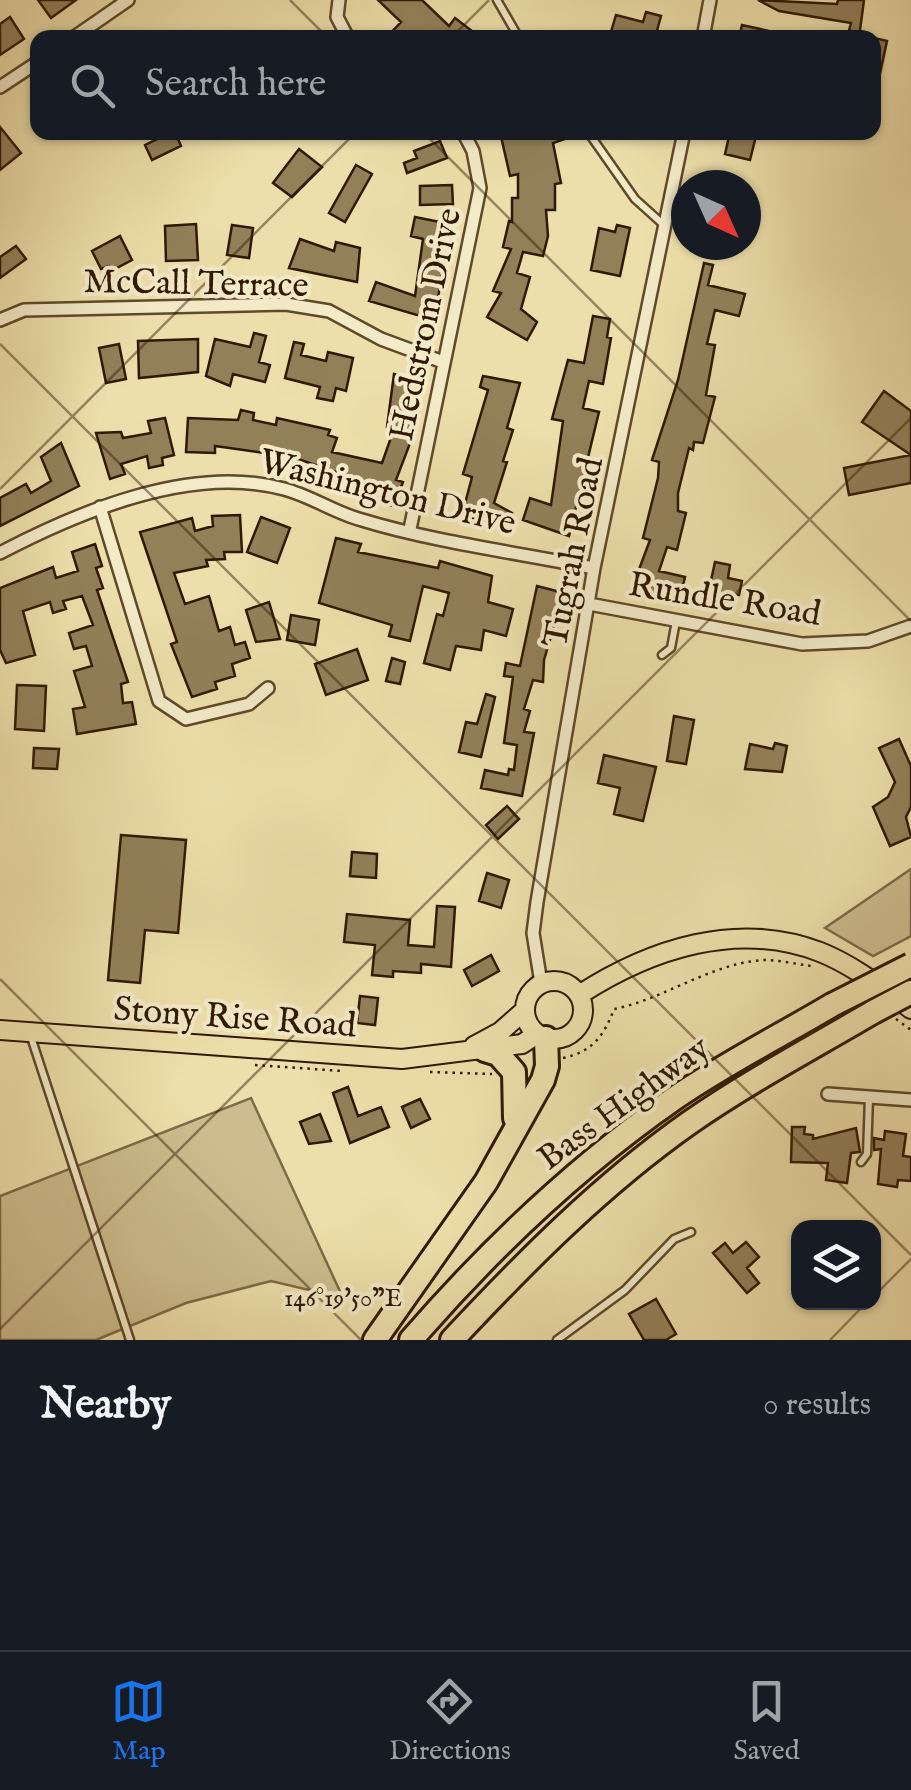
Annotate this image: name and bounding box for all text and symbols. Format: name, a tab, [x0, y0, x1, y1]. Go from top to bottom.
search box	[30, 30, 881, 140]
icon: search	[65, 58, 120, 113]
text: Search here	[145, 61, 326, 109]
north arrow	[671, 170, 761, 260]
street label: Hedstrom Drive	[380, 204, 473, 445]
street label: McCall Terrace	[83, 260, 309, 309]
street label: Washington Drive	[254, 440, 520, 547]
street label: Tugrah Road	[534, 453, 615, 651]
street label: Rundle Road	[625, 563, 824, 638]
street label: Stony Rise Road	[112, 988, 358, 1049]
street label: Bass Highway	[530, 1026, 720, 1182]
map controls	[791, 1220, 881, 1310]
button: layers	[791, 1220, 881, 1310]
text: 146°19'50"E	[284, 1283, 402, 1315]
text: Nearby	[40, 1379, 171, 1432]
text: 0 results	[763, 1385, 871, 1426]
tab: Map	[111, 1674, 166, 1769]
tab: Directions	[389, 1674, 511, 1769]
tab: Saved	[733, 1674, 800, 1769]

